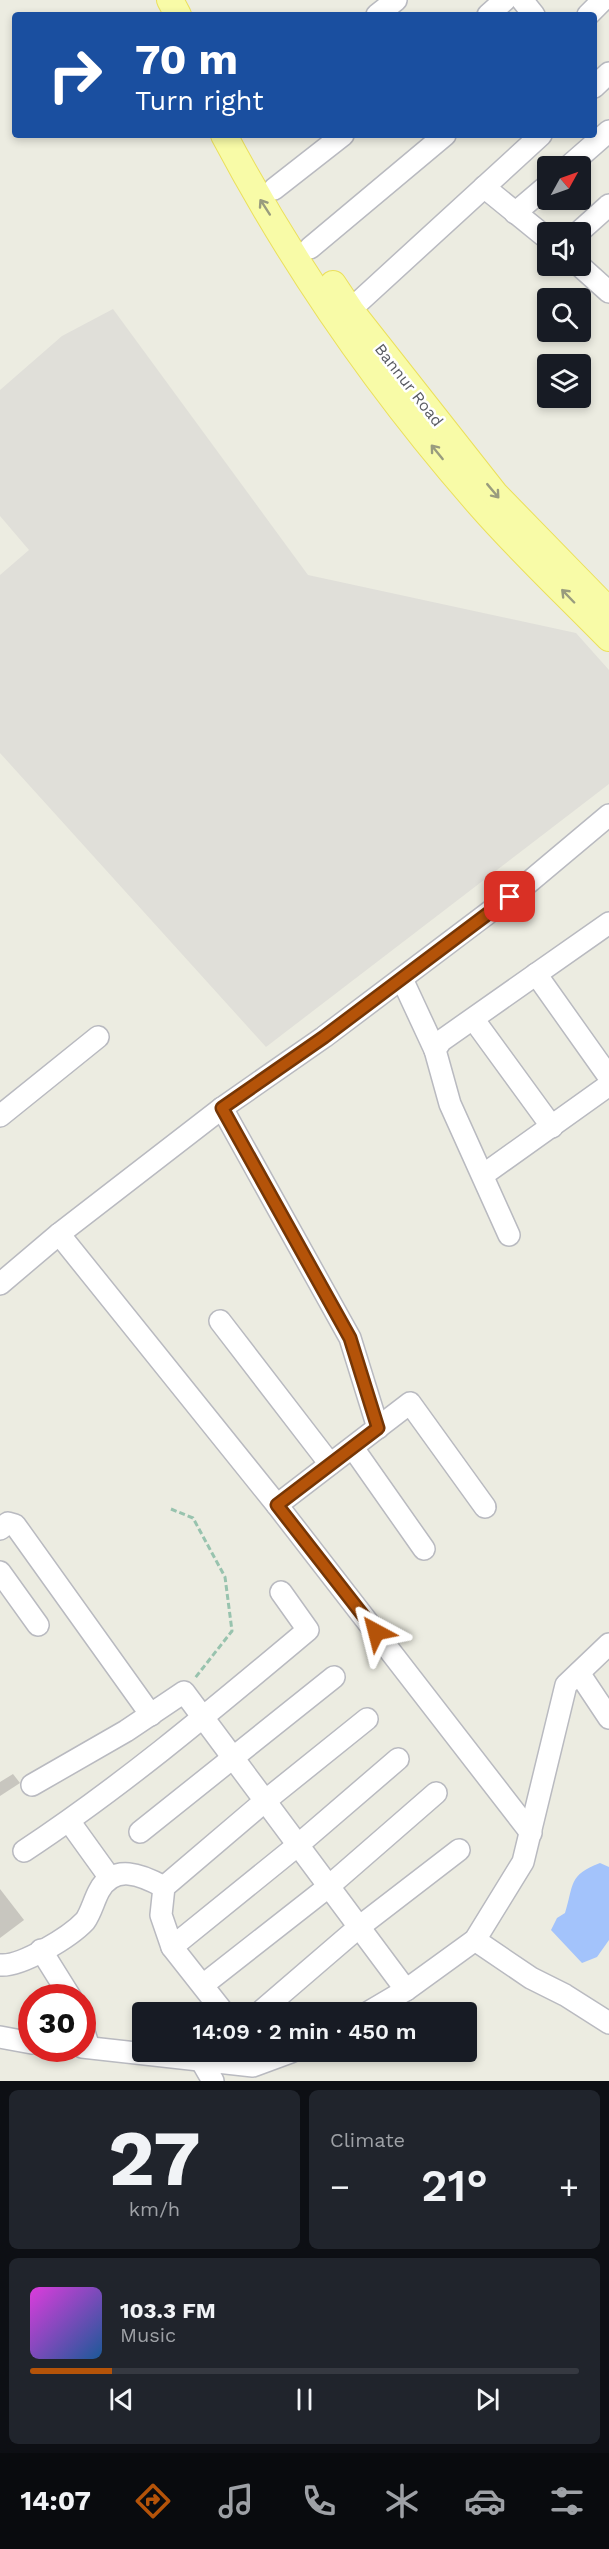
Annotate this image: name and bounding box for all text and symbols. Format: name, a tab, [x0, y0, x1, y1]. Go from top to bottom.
text: 70 m	[135, 35, 238, 84]
icon: right	[36, 36, 114, 114]
text: Turn right	[135, 85, 264, 117]
north arrow	[537, 156, 591, 210]
map controls	[537, 156, 591, 408]
one-way arrow	[258, 199, 270, 216]
button: sound	[537, 222, 591, 276]
button: search	[537, 288, 591, 342]
street label: Bannur Road	[371, 340, 447, 430]
button: layers	[537, 354, 591, 408]
one-way arrow	[430, 444, 443, 460]
one-way arrow	[487, 483, 500, 499]
one-way arrow	[561, 589, 576, 604]
pin	[484, 871, 535, 922]
icon: arrive	[493, 880, 526, 913]
position arrow	[344, 1600, 408, 1664]
speed limit sign: 30	[18, 1984, 96, 2062]
text: 14:09 · 2 min · 450 m	[192, 2019, 417, 2044]
text: 27	[108, 2112, 201, 2204]
text: Climate	[330, 2128, 405, 2152]
text: 21°	[421, 2159, 488, 2212]
text: −	[330, 2167, 350, 2206]
text: +	[559, 2167, 579, 2206]
text: km/h	[129, 2197, 180, 2221]
text: 103.3 FM	[120, 2298, 216, 2323]
text: Music	[120, 2323, 176, 2347]
icon: previous	[105, 2383, 138, 2416]
icon: pause	[288, 2383, 321, 2416]
icon: next	[471, 2383, 504, 2416]
icon: directions	[132, 2480, 174, 2522]
icon: music	[215, 2480, 257, 2522]
icon: phone	[298, 2480, 340, 2522]
icon: climate	[381, 2480, 423, 2522]
icon: car	[464, 2480, 506, 2522]
icon: filters	[546, 2480, 588, 2522]
text: 14:07	[20, 2485, 91, 2517]

